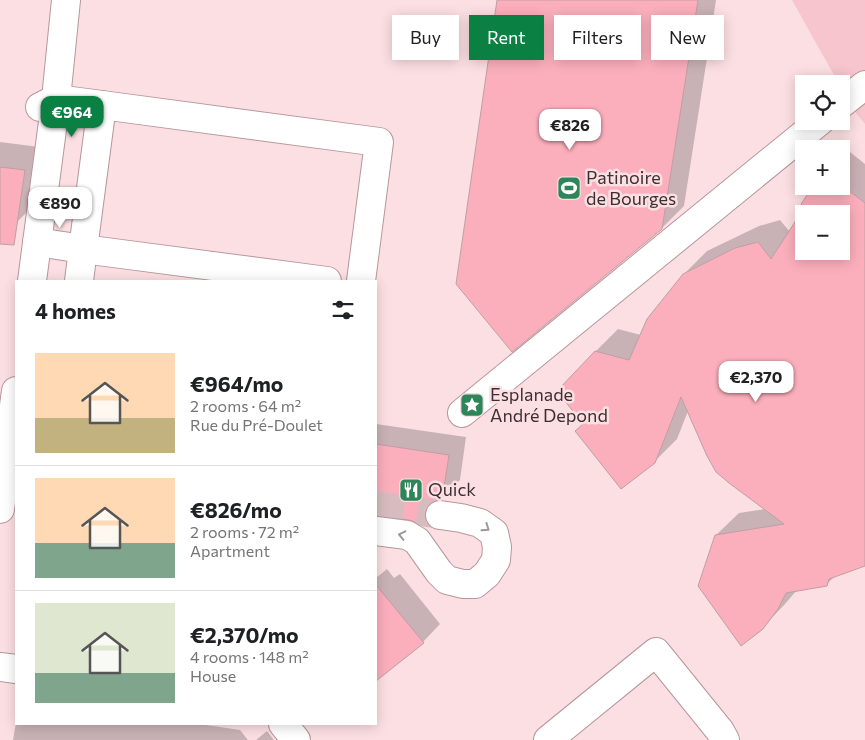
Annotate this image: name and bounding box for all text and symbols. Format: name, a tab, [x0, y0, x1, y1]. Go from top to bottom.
chip: Buy	[392, 15, 459, 60]
chip: Rent	[469, 15, 544, 60]
chip: Filters	[554, 15, 641, 60]
chip: New	[651, 15, 724, 60]
map controls	[795, 75, 850, 260]
button: locate	[795, 75, 850, 130]
pin: €964	[42, 96, 102, 138]
text: €964	[52, 102, 92, 121]
pin: €826	[540, 108, 600, 151]
text: €826	[550, 115, 590, 134]
button: +	[795, 140, 850, 195]
place label: Patinoire de Bourges	[586, 166, 676, 209]
sports icon: Patinoire de Bourges	[556, 175, 582, 201]
pin: €890	[30, 186, 90, 229]
text: €890	[39, 193, 81, 212]
button: −	[795, 205, 850, 260]
icon: filters	[329, 296, 357, 324]
text: 4 homes	[35, 298, 116, 323]
pin: €2,370	[715, 360, 797, 403]
text: €2,370	[730, 367, 782, 386]
text: €964/mo	[190, 371, 283, 396]
icon: home	[75, 373, 135, 433]
place label: Esplanade André Depond	[490, 383, 608, 426]
place icon: Esplanade André Depond	[459, 392, 485, 418]
text: 2 rooms · 64 m²	[190, 396, 301, 415]
text: Rue du Pré-Doulet	[190, 415, 323, 434]
restaurant icon: Quick	[398, 477, 424, 503]
place label: Quick	[428, 478, 476, 500]
text: €826/mo	[190, 497, 282, 522]
icon: home	[75, 498, 135, 558]
text: 2 rooms · 72 m²	[190, 522, 299, 541]
one-way arrow	[481, 522, 490, 531]
one-way arrow	[398, 530, 406, 541]
text: Apartment	[190, 541, 270, 560]
text: €2,370/mo	[190, 622, 299, 647]
icon: home	[75, 623, 135, 683]
text: 4 rooms · 148 m²	[190, 647, 309, 666]
text: House	[190, 666, 236, 685]

